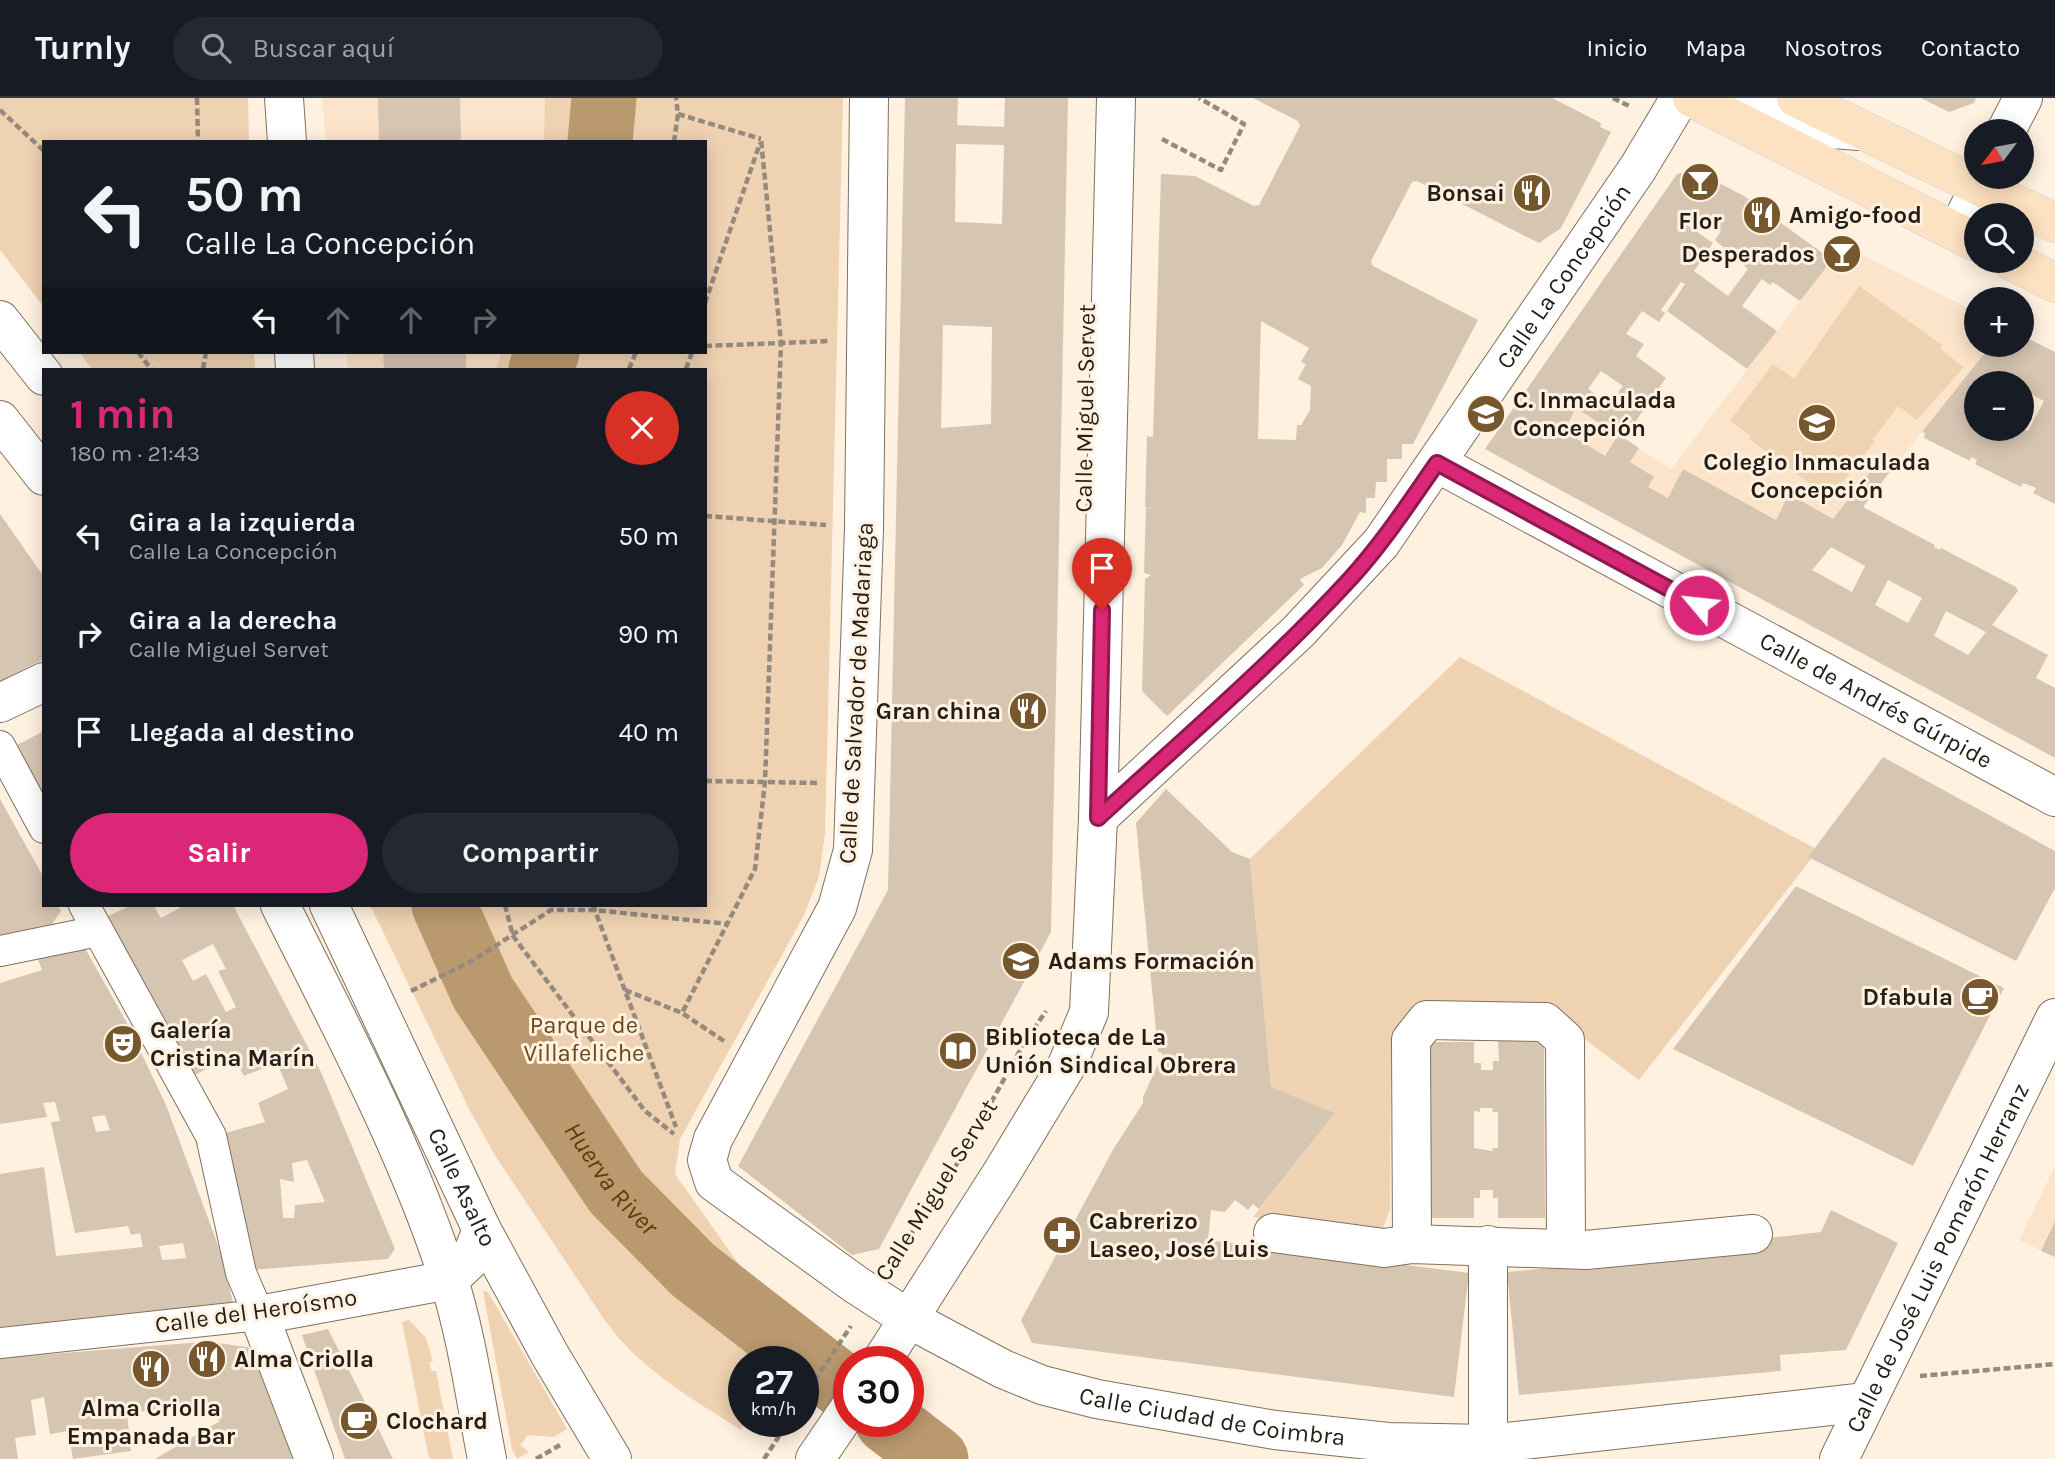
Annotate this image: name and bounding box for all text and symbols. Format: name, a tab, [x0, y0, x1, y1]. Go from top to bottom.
search box	[173, 17, 663, 80]
text: Turnly	[35, 29, 131, 67]
icon: search	[197, 29, 235, 67]
text: Buscar aquí	[253, 33, 395, 64]
text: Inicio	[1586, 34, 1647, 62]
text: Mapa	[1685, 34, 1746, 62]
text: Nosotros	[1784, 34, 1883, 62]
text: Contacto	[1921, 34, 2020, 62]
north arrow	[1964, 119, 2034, 189]
map controls	[1964, 119, 2034, 441]
bar icon: Flor	[1679, 161, 1721, 203]
text: 50 m	[185, 166, 303, 223]
icon: left	[70, 168, 161, 259]
restaurant icon: Bonsai	[1511, 172, 1553, 214]
place label: Bonsai	[1426, 179, 1505, 207]
street label: Calle La Concepción	[1491, 179, 1637, 374]
restaurant icon: Amigo-food	[1741, 194, 1783, 236]
place label: Amigo-food	[1789, 201, 1922, 229]
button: search	[1964, 203, 2034, 273]
place label: Flor	[1678, 207, 1722, 235]
text: Calle La Concepción	[185, 225, 475, 262]
bar icon: Desperados	[1821, 233, 1863, 275]
place label: Desperados	[1681, 240, 1815, 268]
button: +	[1964, 287, 2034, 357]
icon: left	[246, 301, 284, 339]
icon: ahead	[319, 301, 357, 339]
icon: ahead	[392, 301, 430, 339]
icon: right	[465, 301, 503, 339]
street label: Calle Miguel Servet	[1069, 303, 1101, 513]
button: −	[1964, 371, 2034, 441]
place label: C. Inmaculada Concepción	[1513, 386, 1676, 442]
text: 1 min	[70, 389, 175, 439]
button: close	[605, 391, 679, 465]
school or university icon: C. Inmaculada Concepción	[1465, 393, 1507, 435]
school or university icon: Colegio Inmaculada Concepción	[1796, 402, 1838, 444]
text: 180 m · 21:43	[70, 440, 200, 467]
place label: Colegio Inmaculada Concepción	[1703, 448, 1931, 504]
text: Gira a la izquierda	[129, 507, 356, 538]
icon: left	[70, 517, 108, 555]
text: 50 m	[618, 521, 679, 552]
street label: Calle de Salvador de Madariaga	[833, 521, 879, 865]
text: Calle La Concepción	[129, 538, 338, 565]
pin	[1072, 538, 1132, 610]
icon: arrive	[1083, 549, 1121, 587]
position arrow	[1662, 568, 1736, 642]
text: Gira a la derecha	[129, 605, 338, 636]
icon: right	[70, 615, 108, 653]
text: 90 m	[618, 619, 679, 650]
street label: Calle de Andrés Gúrpide	[1755, 626, 1997, 774]
text: Calle Miguel Servet	[129, 636, 329, 663]
restaurant icon: Gran china	[1007, 690, 1049, 732]
place label: Gran china	[876, 697, 1001, 725]
icon: arrive	[70, 713, 108, 751]
text: Llegada al destino	[129, 717, 355, 748]
text: 40 m	[619, 717, 679, 748]
button: Salir	[70, 813, 368, 893]
button: Compartir	[382, 813, 679, 893]
school or university icon: Adams Formación	[1000, 940, 1042, 982]
place label: Adams Formación	[1048, 947, 1255, 975]
cafe icon: Dfabula	[1959, 976, 2001, 1018]
place label: Dfabula	[1863, 983, 1953, 1011]
park label: Parque de Villafeliche	[524, 1011, 644, 1067]
place label: Galería Cristina Marín	[150, 1016, 315, 1072]
theatre icon: Galería Cristina Marín	[102, 1023, 144, 1065]
place label: Biblioteca de La Unión Sindical Obrera	[985, 1023, 1237, 1079]
library icon: Biblioteca de La Unión Sindical Obrera	[937, 1030, 979, 1072]
street label: Calle de José Luis Pomarón Herranz	[1840, 1079, 2035, 1437]
street label: Calle Miguel Servet	[869, 1094, 1003, 1286]
water label: Huerva River	[558, 1116, 666, 1242]
street label: Calle Asalto	[422, 1123, 502, 1251]
place label: Cabrerizo Laseo, José Luis	[1089, 1207, 1269, 1263]
pharmacy icon: Cabrerizo Laseo, José Luis	[1041, 1214, 1083, 1256]
street label: Calle del Heroísmo	[153, 1283, 359, 1339]
restaurant icon: Alma Criolla	[186, 1338, 228, 1380]
place label: Alma Criolla	[234, 1345, 374, 1373]
speed limit sign: 30	[833, 1346, 924, 1437]
restaurant icon: Alma Criolla Empanada Bar	[130, 1348, 172, 1390]
text: 27	[754, 1362, 793, 1403]
street label: Calle Ciudad de Coimbra	[1076, 1381, 1347, 1451]
place label: Alma Criolla Empanada Bar	[67, 1394, 236, 1450]
text: km/h	[751, 1398, 796, 1420]
cafe icon: Clochard	[338, 1400, 380, 1442]
place label: Clochard	[386, 1407, 488, 1435]

